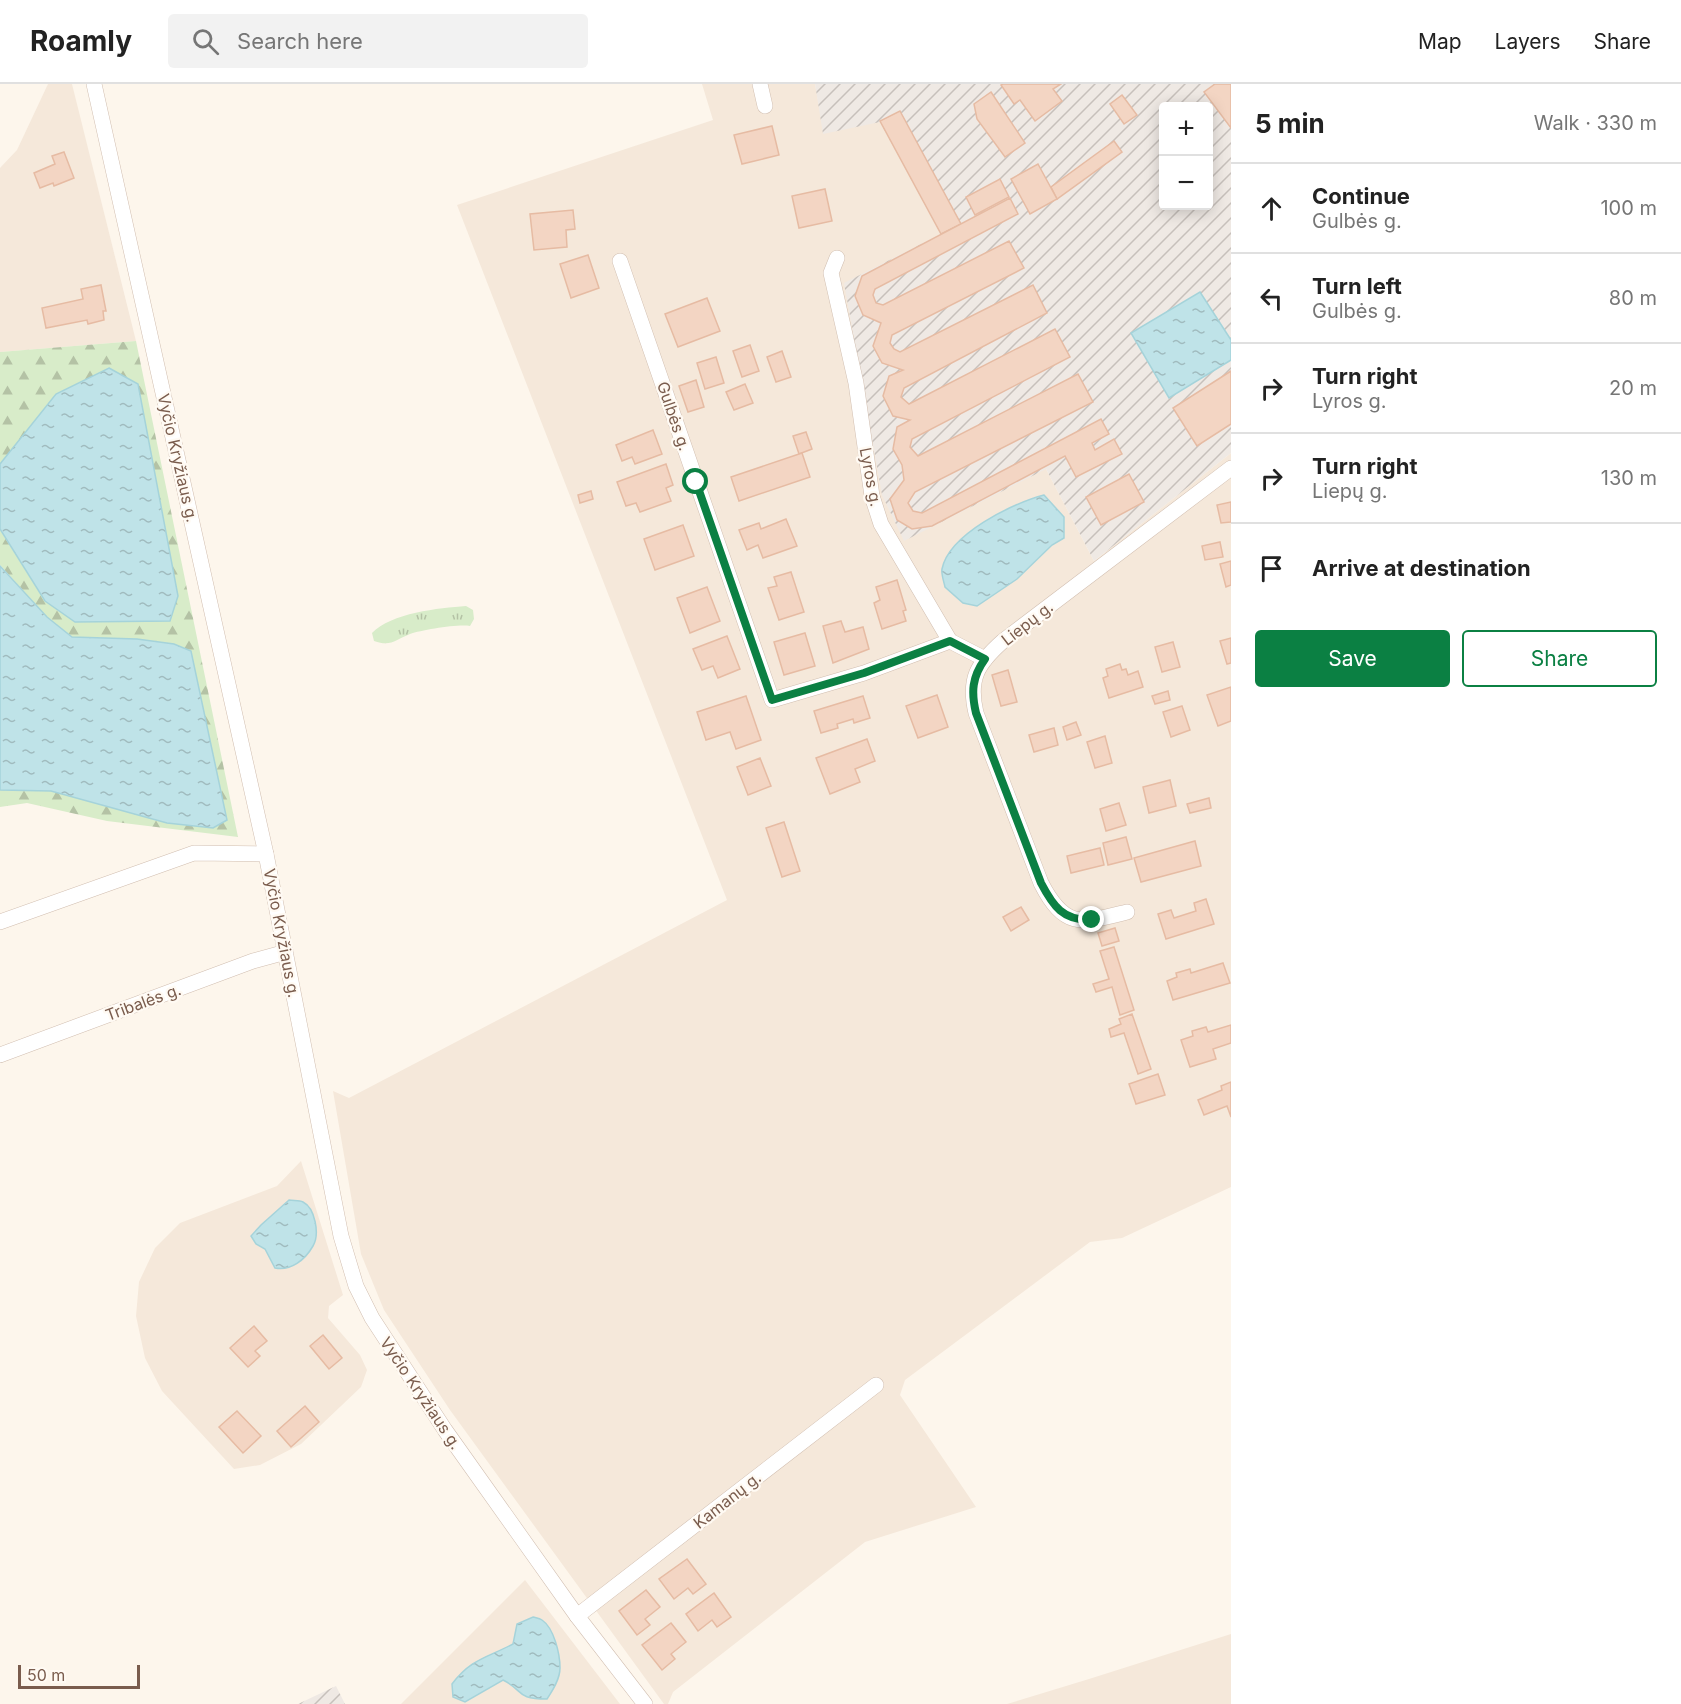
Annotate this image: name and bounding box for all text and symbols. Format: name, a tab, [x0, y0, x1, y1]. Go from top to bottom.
search box	[168, 14, 588, 68]
text: Roamly	[30, 24, 132, 58]
icon: search	[189, 25, 222, 58]
text: Search here	[237, 28, 363, 54]
text: Map	[1418, 29, 1462, 54]
text: Layers	[1495, 29, 1561, 54]
text: Share	[1594, 29, 1651, 54]
map controls	[1159, 102, 1213, 210]
button: +	[1159, 102, 1213, 156]
text: 5 min	[1255, 108, 1325, 139]
text: Walk · 330 m	[1534, 111, 1657, 135]
button: −	[1159, 156, 1213, 210]
text: Continue	[1312, 183, 1410, 209]
icon: ahead	[1255, 192, 1288, 225]
text: 100 m	[1600, 196, 1657, 220]
text: Gulbės g.	[1312, 209, 1402, 233]
text: Turn left	[1312, 273, 1402, 299]
icon: left	[1255, 282, 1288, 315]
text: 80 m	[1609, 286, 1657, 310]
text: Gulbės g.	[1312, 299, 1402, 323]
text: Turn right	[1312, 363, 1418, 389]
icon: right	[1255, 372, 1288, 405]
text: 20 m	[1609, 376, 1657, 400]
street label: Gulbės g.	[653, 379, 695, 453]
text: Lyros g.	[1312, 389, 1387, 413]
street label: Vyčio Kryžiaus g.	[153, 392, 203, 524]
street label: Lyros g.	[855, 446, 887, 508]
text: Turn right	[1312, 453, 1418, 479]
icon: right	[1255, 462, 1288, 495]
text: 130 m	[1601, 466, 1657, 490]
route start	[682, 468, 708, 494]
text: Liepų g.	[1312, 479, 1388, 503]
icon: arrive	[1255, 552, 1288, 585]
text: Arrive at destination	[1312, 555, 1531, 581]
street label: Liepų g.	[997, 597, 1057, 649]
button: Save	[1255, 630, 1450, 687]
button: Share	[1462, 630, 1657, 687]
street label: Vyčio Kryžiaus g.	[260, 867, 304, 999]
route end	[1078, 906, 1104, 932]
street label: Tribalės g.	[102, 979, 184, 1025]
street label: Vyčio Kryžiaus g.	[376, 1333, 466, 1453]
street label: Kamanų g.	[689, 1467, 765, 1533]
scale bar	[18, 1662, 140, 1690]
text: 50 m	[27, 1665, 65, 1685]

